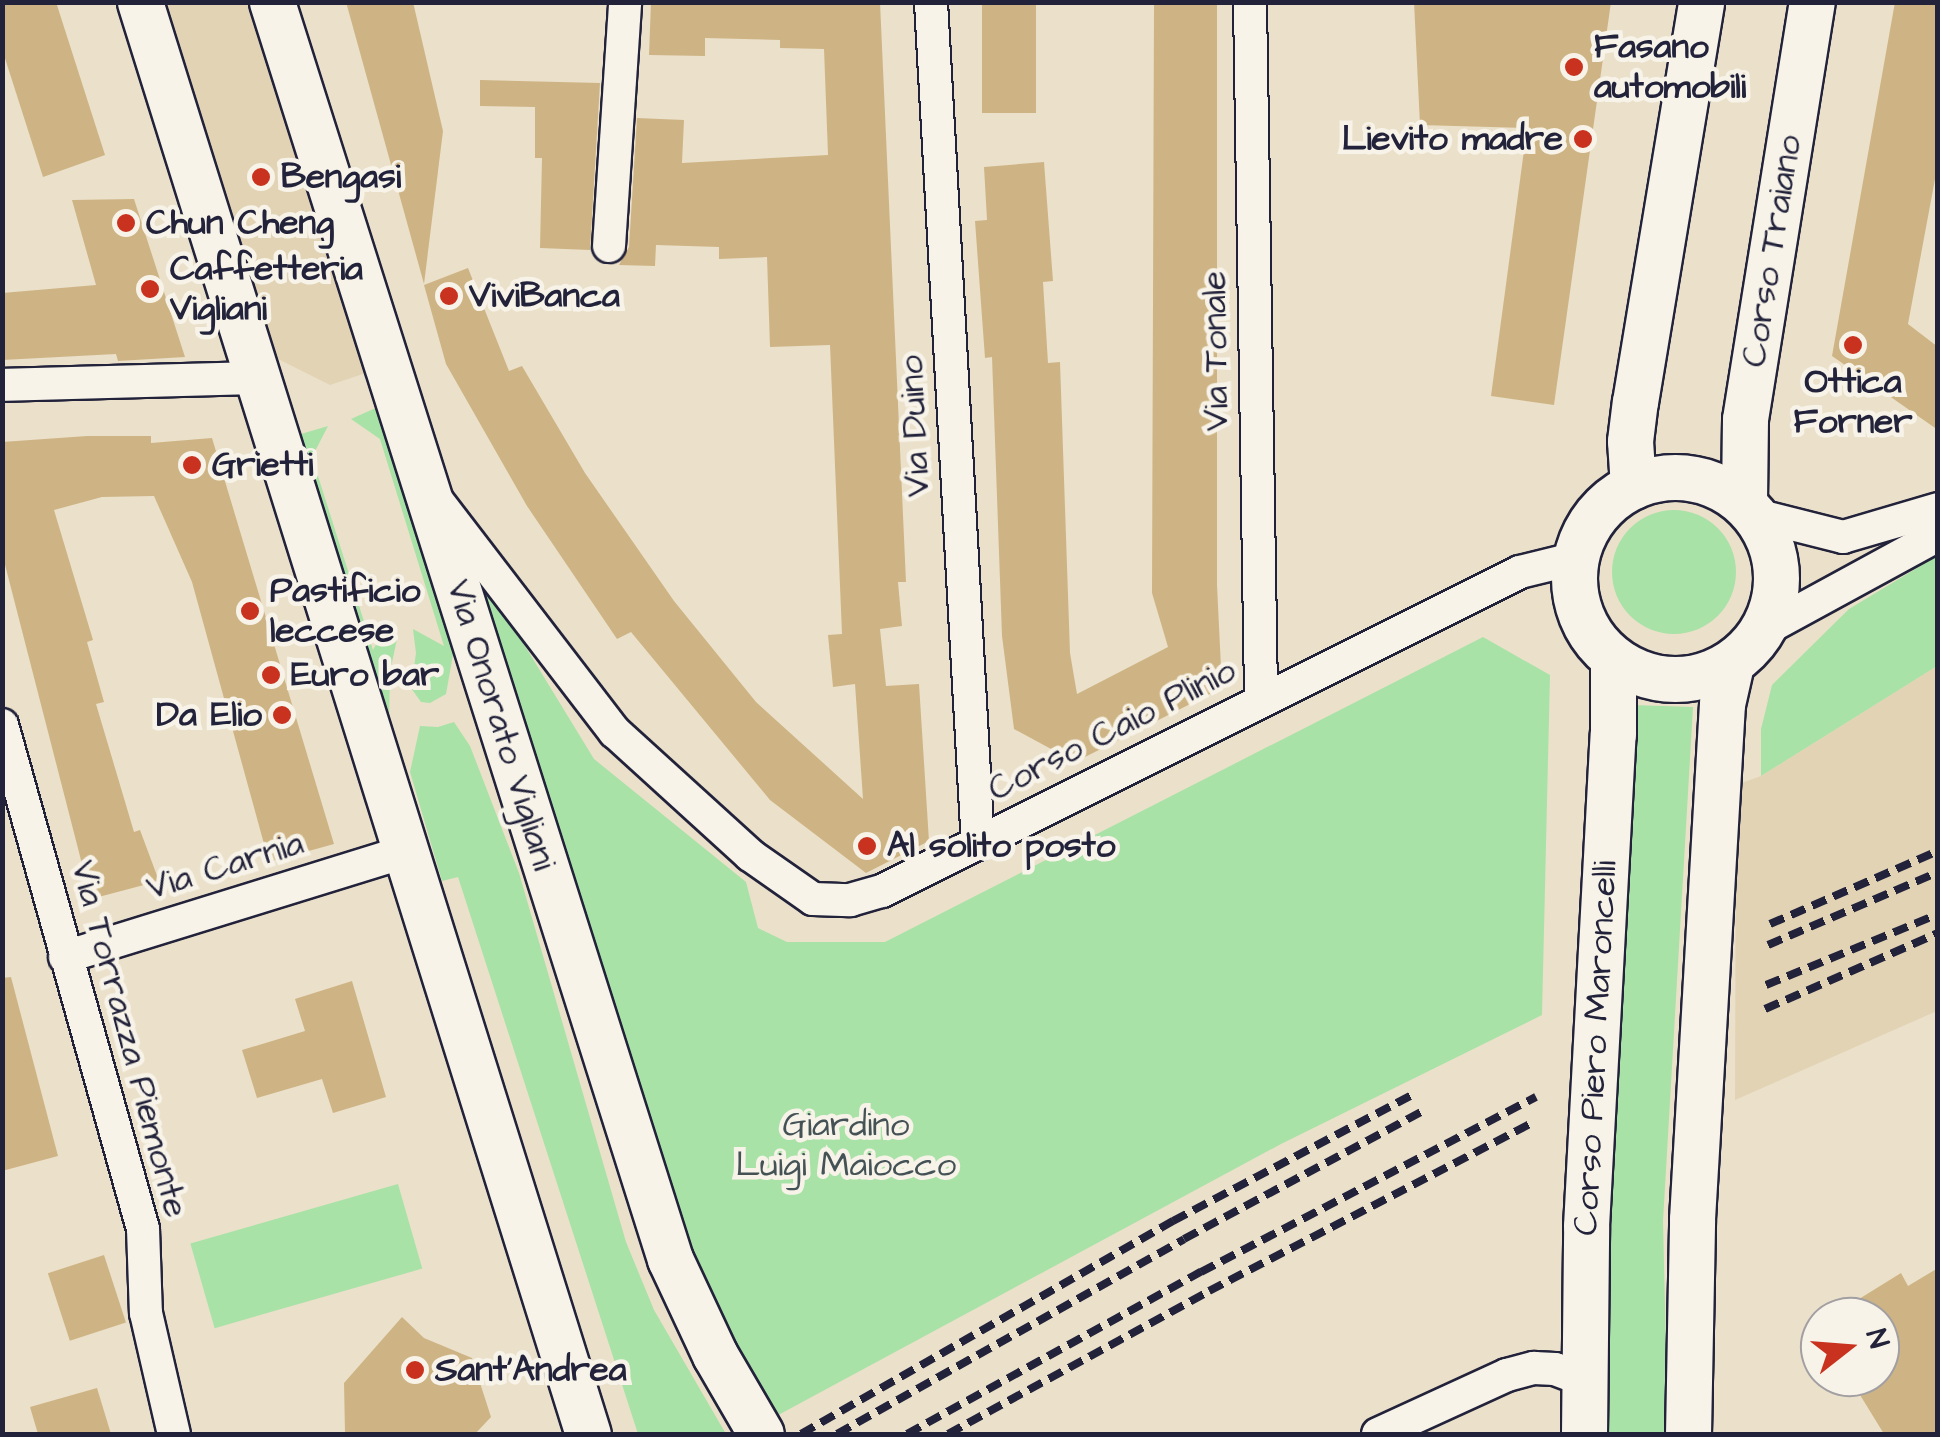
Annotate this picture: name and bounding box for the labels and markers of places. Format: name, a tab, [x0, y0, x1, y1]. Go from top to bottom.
place label: Fasano automobili	[1594, 26, 1746, 108]
marker: Fasano automobili	[1563, 56, 1585, 78]
place label: Lievito madre	[1342, 118, 1563, 160]
marker: Lievito madre	[1572, 128, 1594, 150]
place label: Bengasi	[281, 156, 401, 198]
marker: Bengasi	[250, 166, 272, 188]
place label: Chun Cheng	[146, 202, 334, 244]
marker: Chun Cheng	[115, 212, 137, 234]
place label: Caffetteria Vigliani	[170, 248, 363, 330]
place label: ViviBanca	[469, 275, 620, 317]
marker: Caffetteria Vigliani	[139, 278, 161, 300]
marker: ViviBanca	[438, 285, 460, 307]
marker: Ottica Forner	[1842, 334, 1864, 356]
place label: Ottica Forner	[1794, 361, 1912, 443]
place label: Grietti	[212, 444, 313, 486]
marker: Grietti	[181, 454, 203, 476]
place label: Pastificio leccese	[270, 570, 420, 652]
marker: Pastificio leccese	[239, 600, 261, 622]
place label: Euro bar	[291, 654, 439, 696]
marker: Euro bar	[260, 664, 282, 686]
place label: Da Elio	[156, 694, 262, 736]
marker: Da Elio	[271, 704, 293, 726]
place label: Al solito posto	[887, 825, 1115, 867]
marker: Al solito posto	[856, 835, 878, 857]
place label: Sant'Andrea	[435, 1349, 627, 1391]
marker: Sant'Andrea	[404, 1359, 426, 1381]

